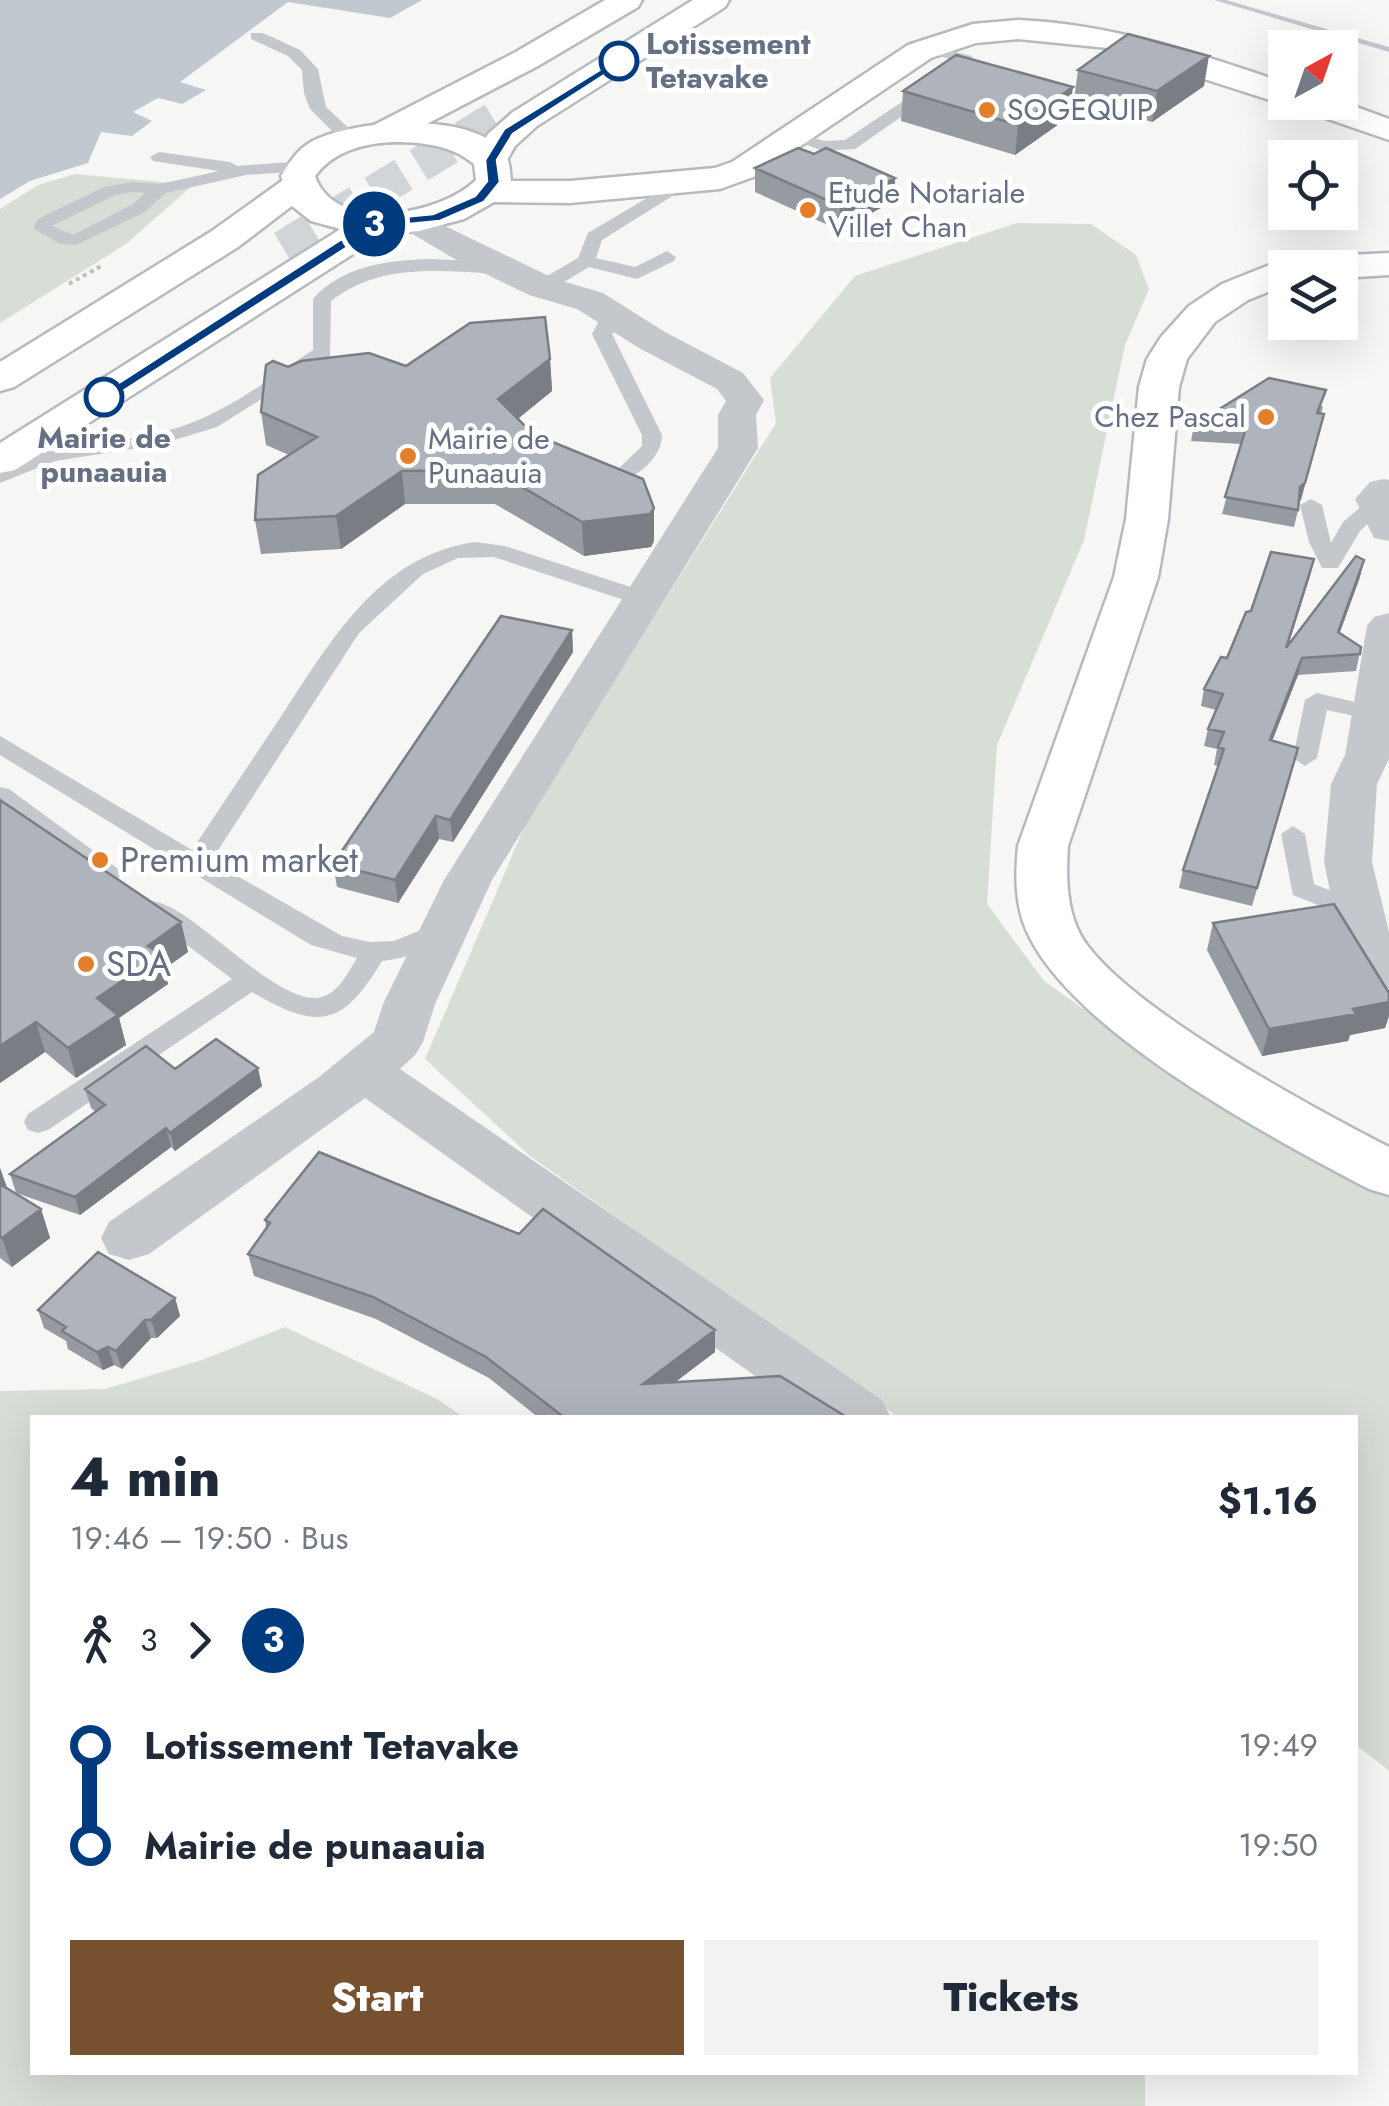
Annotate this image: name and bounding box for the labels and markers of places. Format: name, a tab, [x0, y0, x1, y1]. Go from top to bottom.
place label: Lotissement Tetavake	[646, 22, 811, 99]
marker: Lotissement Tetavake	[600, 42, 638, 80]
place label: SOGEQUIP	[1007, 88, 1153, 131]
marker: SOGEQUIP	[976, 99, 998, 121]
place label: Etude Notariale Villet Chan	[828, 171, 1025, 248]
marker: Etude Notariale Villet Chan	[797, 199, 819, 221]
marker: Mairie de punaauia	[85, 378, 123, 416]
place label: Chez Pascal	[1094, 395, 1246, 438]
marker: Chez Pascal	[1255, 406, 1277, 428]
place label: Mairie de punaauia	[37, 416, 171, 493]
place label: Mairie de Punaauia	[428, 417, 550, 494]
marker: Mairie de Punaauia	[397, 445, 419, 467]
place label: Premium market	[120, 835, 359, 885]
marker: Premium market	[89, 849, 111, 871]
place label: SDA	[106, 939, 171, 989]
marker: SDA	[75, 953, 97, 975]

